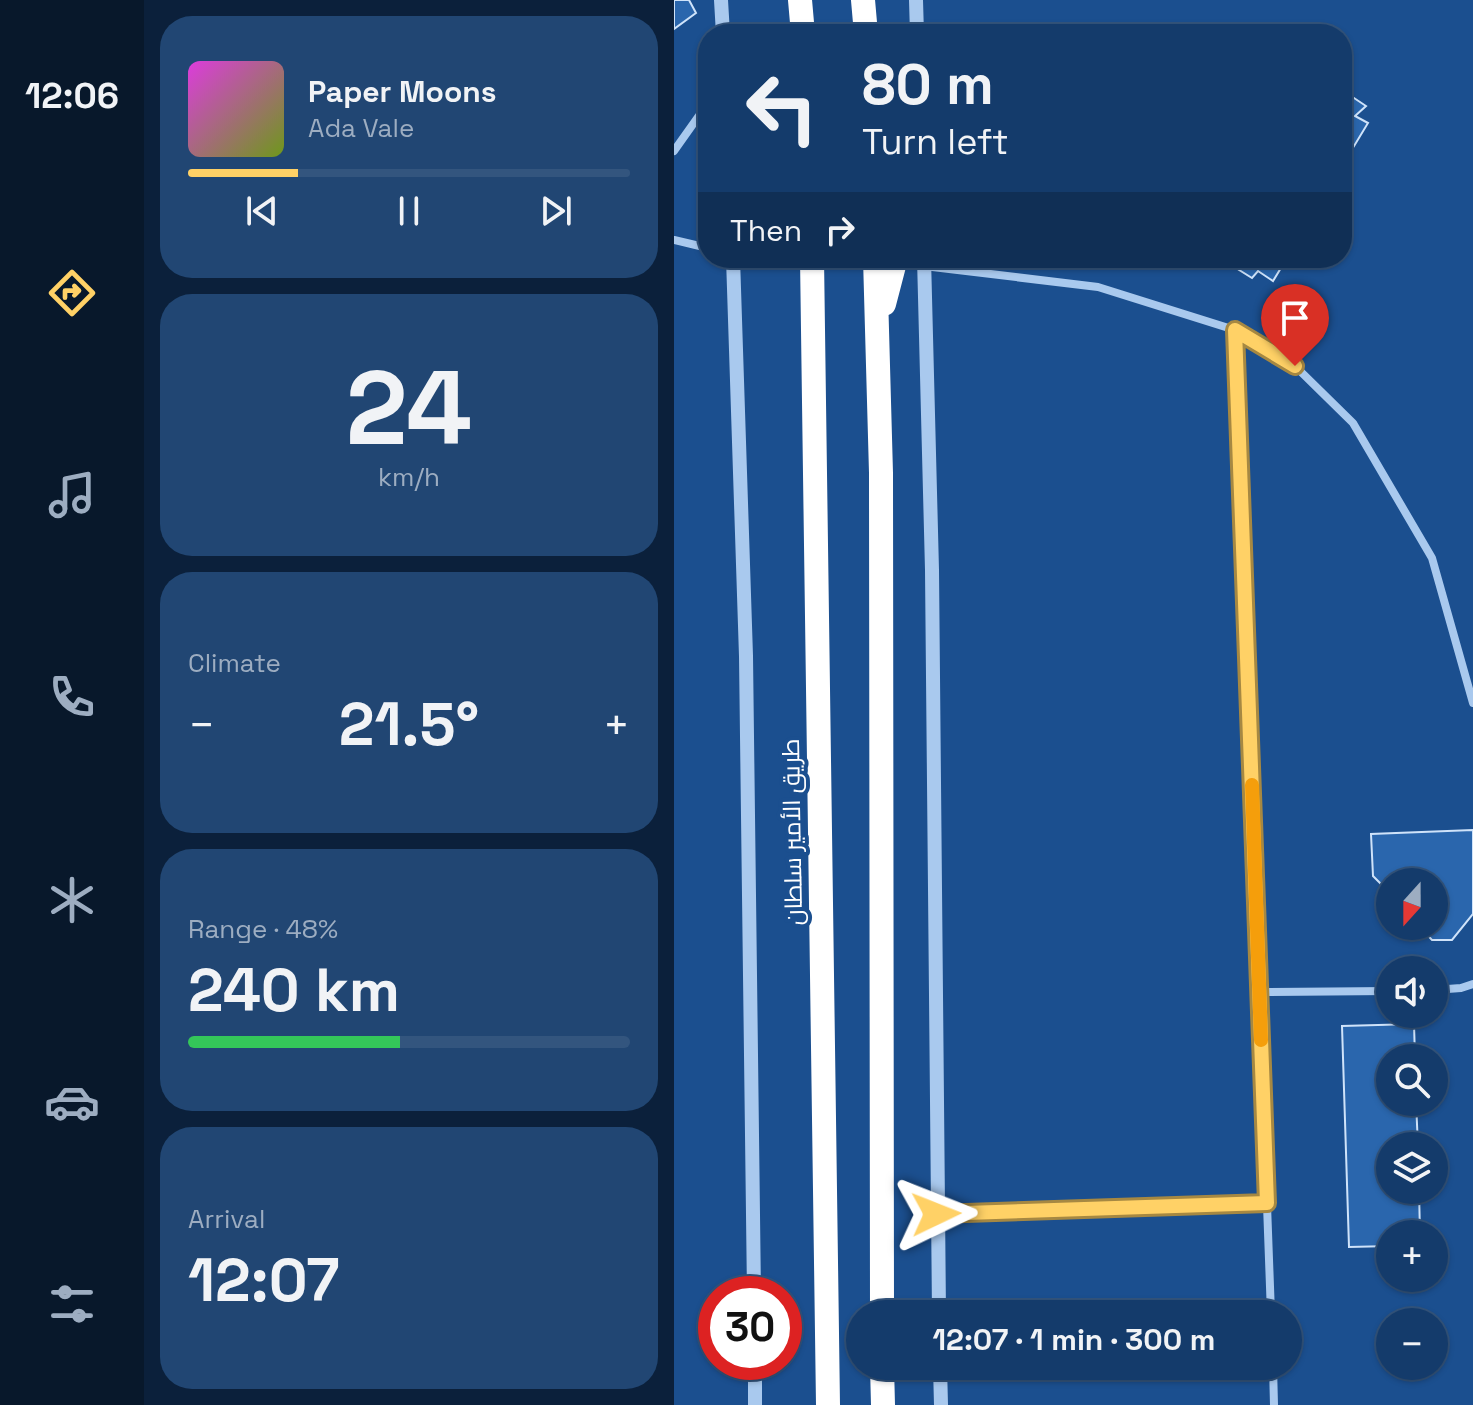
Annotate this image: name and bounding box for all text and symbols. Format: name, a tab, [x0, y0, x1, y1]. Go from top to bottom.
text: 80 m	[862, 49, 994, 120]
icon: left	[730, 56, 834, 160]
text: Paper Moons	[308, 72, 497, 111]
text: 12:06	[25, 73, 119, 119]
text: Ada Vale	[308, 111, 414, 145]
text: Turn left	[862, 119, 1009, 165]
icon: previous	[240, 189, 284, 233]
icon: pause	[387, 189, 431, 233]
icon: next	[534, 189, 578, 233]
icon: right	[818, 208, 862, 252]
text: Then	[730, 211, 802, 250]
icon: directions	[44, 265, 100, 321]
pin	[1261, 284, 1329, 366]
icon: arrive	[1273, 296, 1317, 340]
text: 24	[346, 342, 472, 474]
text: km/h	[378, 460, 440, 494]
icon: music	[44, 467, 100, 523]
text: Climate	[188, 646, 281, 680]
icon: phone	[44, 669, 100, 725]
text: 21.5°	[339, 686, 479, 763]
text: −	[188, 697, 215, 753]
text: +	[603, 697, 630, 753]
street label: طريق الأمير سلطان	[775, 738, 809, 926]
north arrow	[1376, 868, 1448, 940]
map controls	[1376, 868, 1448, 1380]
icon: climate	[44, 872, 100, 928]
text: Range · 48%	[188, 912, 338, 946]
text: 240 km	[188, 952, 400, 1029]
button: sound	[1376, 956, 1448, 1028]
button: search	[1376, 1044, 1448, 1116]
icon: car	[44, 1074, 100, 1130]
button: layers	[1376, 1132, 1448, 1204]
position arrow	[894, 1172, 978, 1256]
text: Arrival	[188, 1202, 265, 1236]
button: +	[1376, 1220, 1448, 1292]
text: 12:07	[188, 1242, 340, 1319]
icon: filters	[44, 1276, 100, 1332]
speed limit sign: 30	[698, 1276, 802, 1380]
button: −	[1376, 1308, 1448, 1380]
text: 12:07 · 1 min · 300 m	[933, 1320, 1215, 1359]

